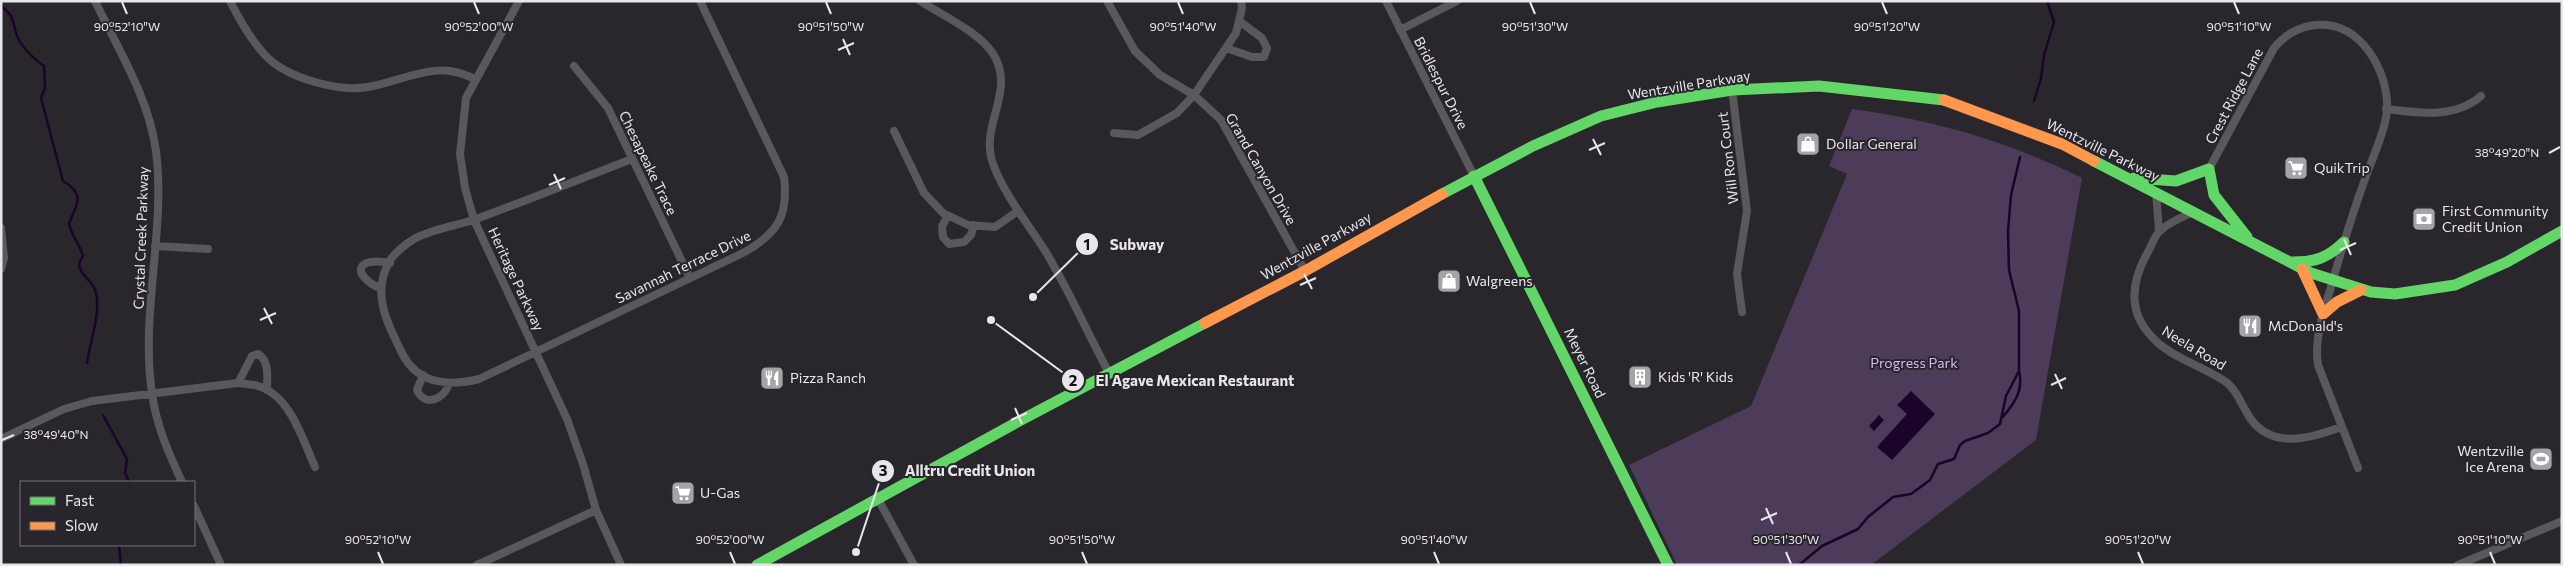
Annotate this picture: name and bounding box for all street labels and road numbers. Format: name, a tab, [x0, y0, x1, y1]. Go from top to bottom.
street label: Bridlespur Drive	[1411, 34, 1472, 132]
street label: Crest Ridge Lane	[2201, 45, 2266, 147]
street label: Wentzville Parkway	[1626, 66, 1752, 103]
street label: Chesapeake Trace	[616, 108, 681, 218]
street label: Grand Canyon Drive	[1222, 110, 1300, 228]
street label: Will Ron Court	[1713, 111, 1742, 205]
street label: Wentzville Parkway	[2044, 115, 2163, 184]
street label: Crystal Creek Parkway	[130, 166, 151, 310]
street label: Wentzville Parkway	[1257, 208, 1374, 283]
street label: Heritage Parkway	[485, 224, 548, 333]
street label: Savannah Terrace Drive	[612, 226, 753, 307]
street label: Neela Road	[2159, 322, 2229, 373]
street label: Meyer Road	[1561, 325, 1610, 401]

